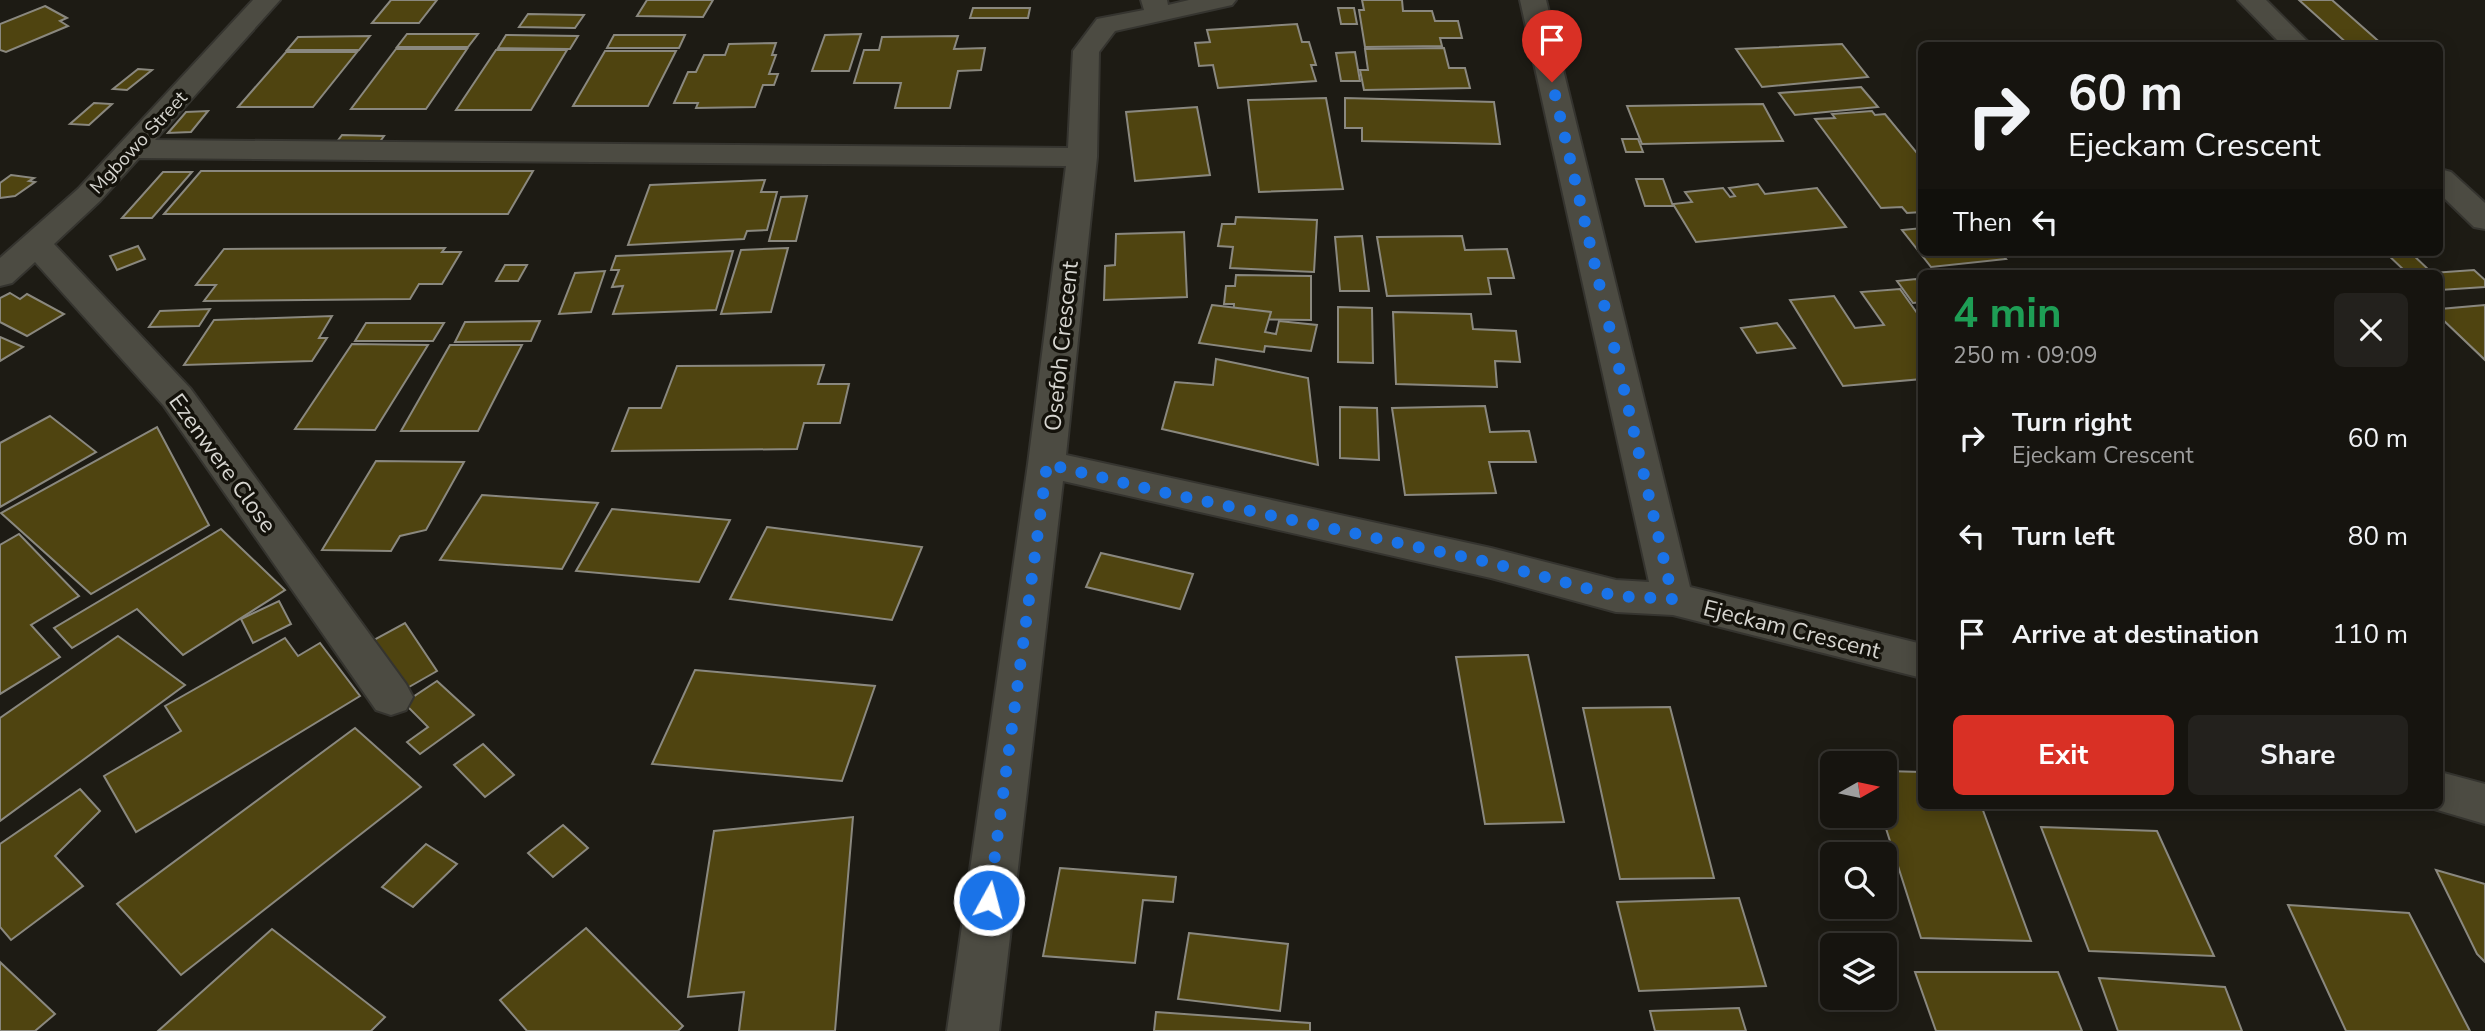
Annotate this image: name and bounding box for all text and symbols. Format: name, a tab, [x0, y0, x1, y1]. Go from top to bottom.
pin	[1522, 10, 1582, 82]
icon: arrive	[1533, 21, 1571, 59]
text: 60 m	[2068, 60, 2183, 127]
icon: right	[1953, 70, 2044, 161]
street label: Mgbowo Street	[84, 85, 193, 200]
text: Ejeckam Crescent	[2068, 124, 2321, 167]
icon: left	[2026, 203, 2064, 241]
text: Then	[1953, 205, 2012, 240]
street label: Osefoh Crescent	[1037, 259, 1086, 433]
text: 4 min	[1953, 285, 2062, 342]
button: close	[2334, 293, 2408, 367]
text: 250 m · 09:09	[1953, 340, 2098, 371]
street label: Ezenwere Close	[162, 387, 284, 539]
text: Turn right	[2012, 405, 2131, 440]
icon: right	[1953, 419, 1991, 457]
text: 60 m	[2348, 421, 2408, 456]
text: Ejeckam Crescent	[2012, 440, 2194, 471]
icon: left	[1953, 517, 1991, 555]
text: Turn left	[2012, 519, 2115, 554]
text: 80 m	[2348, 519, 2408, 554]
street label: Ejeckam Crescent	[1700, 592, 1885, 667]
icon: arrive	[1953, 615, 1991, 653]
text: Arrive at destination	[2012, 617, 2259, 652]
text: 110 m	[2332, 617, 2408, 652]
button: Exit	[1953, 715, 2174, 795]
button: Share	[2188, 715, 2408, 795]
north arrow	[1820, 751, 1897, 828]
map controls	[1820, 751, 1897, 1010]
button: search	[1820, 842, 1897, 919]
position arrow	[952, 863, 1026, 937]
button: layers	[1820, 933, 1897, 1010]

